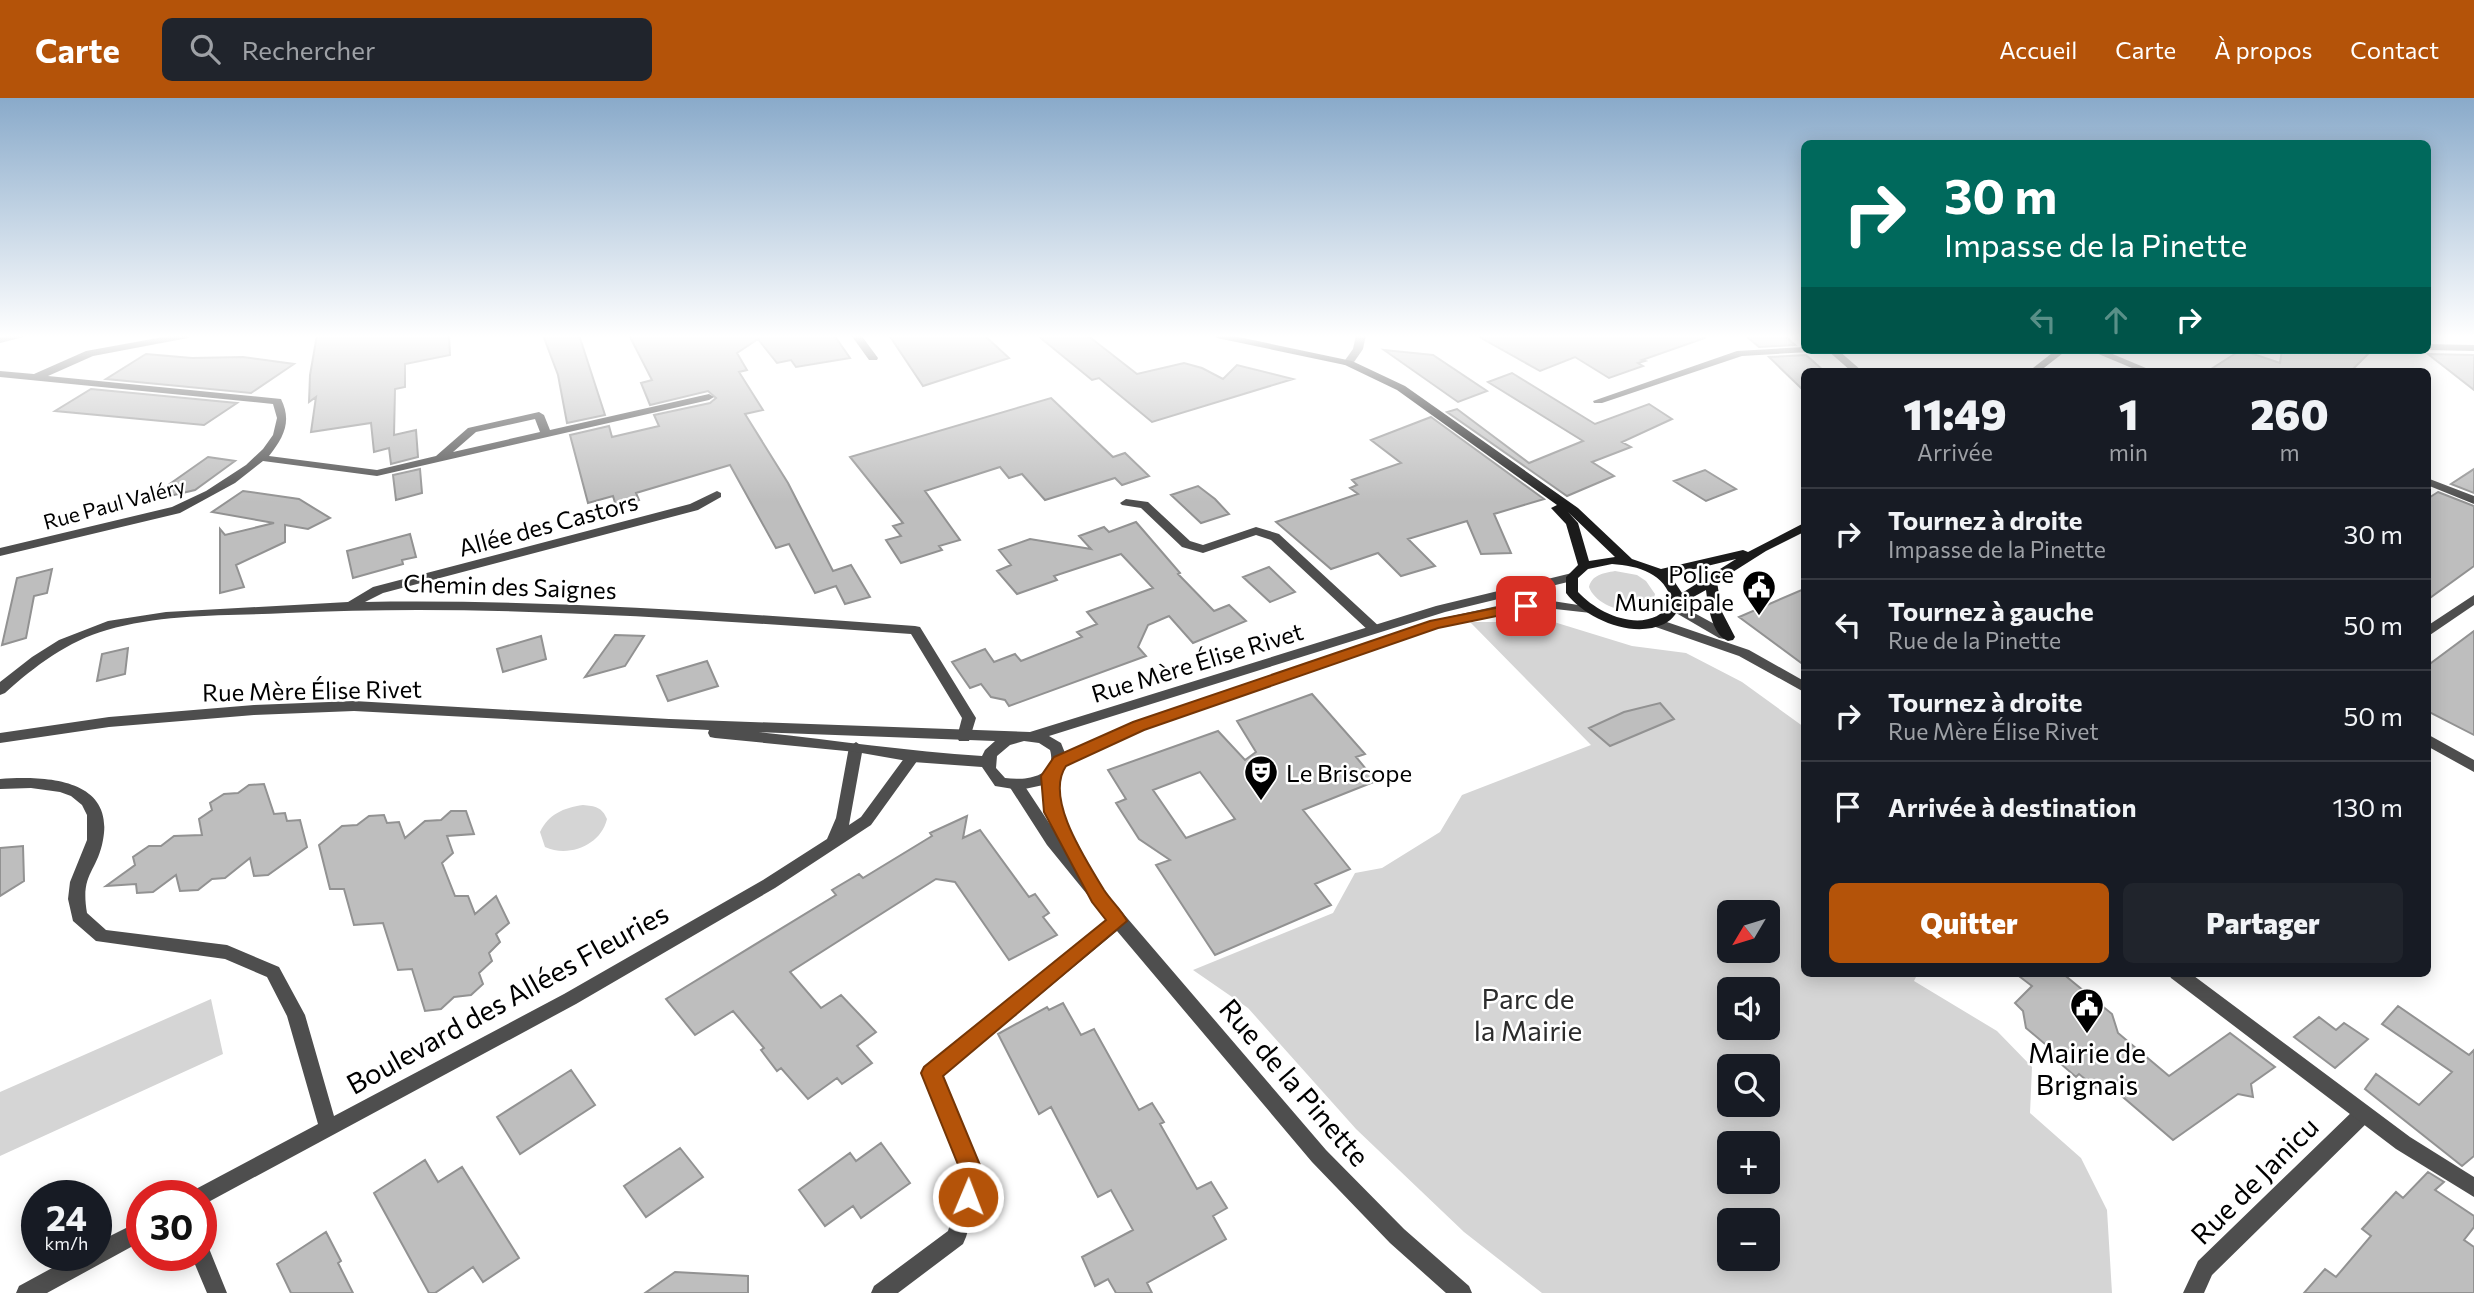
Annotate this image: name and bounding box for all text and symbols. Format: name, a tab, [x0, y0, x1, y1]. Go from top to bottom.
search box	[162, 18, 652, 81]
text: Carte	[35, 29, 120, 70]
icon: search	[186, 30, 224, 68]
text: Rechercher	[242, 34, 375, 65]
text: Accueil	[1999, 35, 2077, 64]
text: Carte	[2115, 35, 2176, 64]
text: À propos	[2214, 35, 2312, 64]
text: Contact	[2350, 35, 2439, 64]
text: 30 m	[1944, 164, 2057, 224]
icon: right	[1829, 168, 1920, 259]
text: Impasse de la Pinette	[1944, 224, 2247, 264]
icon: left	[2024, 301, 2062, 339]
icon: ahead	[2097, 301, 2135, 339]
icon: right	[2170, 301, 2208, 339]
text: 11:49	[1903, 387, 2007, 439]
text: 1	[2119, 387, 2138, 439]
text: 260	[2250, 387, 2329, 439]
text: Arrivée	[1917, 438, 1993, 466]
text: min	[2109, 438, 2148, 466]
text: m	[2279, 438, 2300, 466]
street label: Rue Paul Valéry	[40, 472, 188, 534]
street label: Allée des Castors	[455, 486, 641, 562]
text: Tournez à droite	[1888, 504, 2083, 535]
icon: right	[1829, 515, 1867, 553]
text: 30 m	[2344, 518, 2403, 549]
text: Impasse de la Pinette	[1888, 535, 2106, 563]
place label: Police Municipale	[1614, 559, 1734, 616]
street label: Chemin des Saignes	[403, 568, 617, 604]
public building icon: Police Municipale	[1740, 568, 1778, 617]
pin	[1496, 576, 1556, 636]
icon: arrive	[1507, 587, 1545, 625]
text: Tournez à gauche	[1888, 595, 2094, 626]
icon: left	[1829, 606, 1867, 644]
text: 50 m	[2343, 609, 2403, 640]
street label: Rue Mère Élise Rivet	[1088, 616, 1306, 708]
text: Rue de la Pinette	[1888, 626, 2061, 654]
street label: Rue Mère Élise Rivet	[202, 674, 422, 706]
text: Tournez à droite	[1888, 686, 2083, 717]
icon: right	[1829, 697, 1867, 735]
text: 50 m	[2343, 700, 2403, 731]
text: Rue Mère Élise Rivet	[1888, 717, 2099, 745]
theatre icon: Le Briscope	[1242, 753, 1280, 802]
place label: Le Briscope	[1286, 758, 1412, 787]
icon: arrive	[1829, 788, 1867, 826]
text: Arrivée à destination	[1888, 791, 2136, 822]
text: 130 m	[2332, 791, 2403, 822]
button: Quitter	[1829, 883, 2109, 963]
button: Partager	[2123, 883, 2403, 963]
street label: Boulevard des Allées Fleuries	[340, 895, 674, 1101]
north arrow	[1717, 900, 1780, 962]
map controls	[1717, 900, 1780, 1271]
button: sound	[1717, 977, 1780, 1040]
park label: Parc de la Mairie	[1474, 981, 1582, 1047]
public building icon: Mairie de Brignais	[2068, 986, 2106, 1035]
street label: Rue de la Pinette	[1213, 991, 1377, 1173]
place label: Mairie de Brignais	[2028, 1035, 2146, 1101]
button: search	[1717, 1054, 1780, 1117]
street label: Rue de Janicu	[2183, 1109, 2325, 1251]
button: +	[1717, 1131, 1780, 1194]
position arrow	[931, 1160, 1005, 1234]
speed limit sign: 30	[126, 1180, 217, 1271]
text: 24	[46, 1195, 87, 1238]
button: −	[1717, 1208, 1780, 1271]
text: km/h	[45, 1232, 88, 1254]

